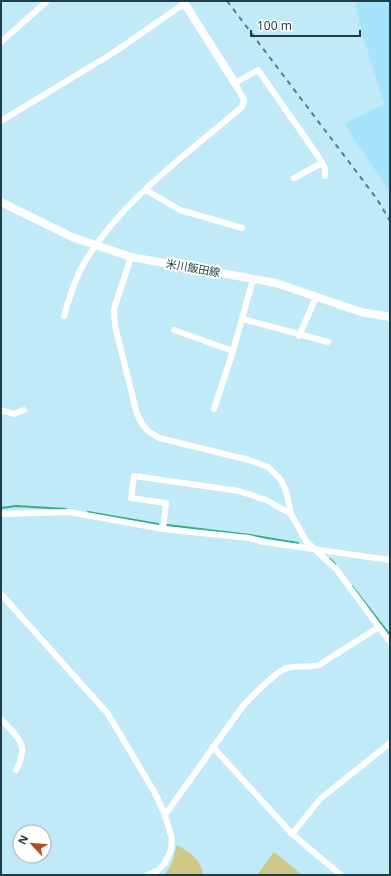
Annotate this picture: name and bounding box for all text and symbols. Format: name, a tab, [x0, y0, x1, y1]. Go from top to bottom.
scale bar	[251, 12, 360, 38]
text: 100 m	[257, 17, 292, 34]
street label: 米川飯田線	[165, 255, 221, 280]
north arrow	[12, 824, 52, 864]
text: N	[14, 832, 31, 847]

